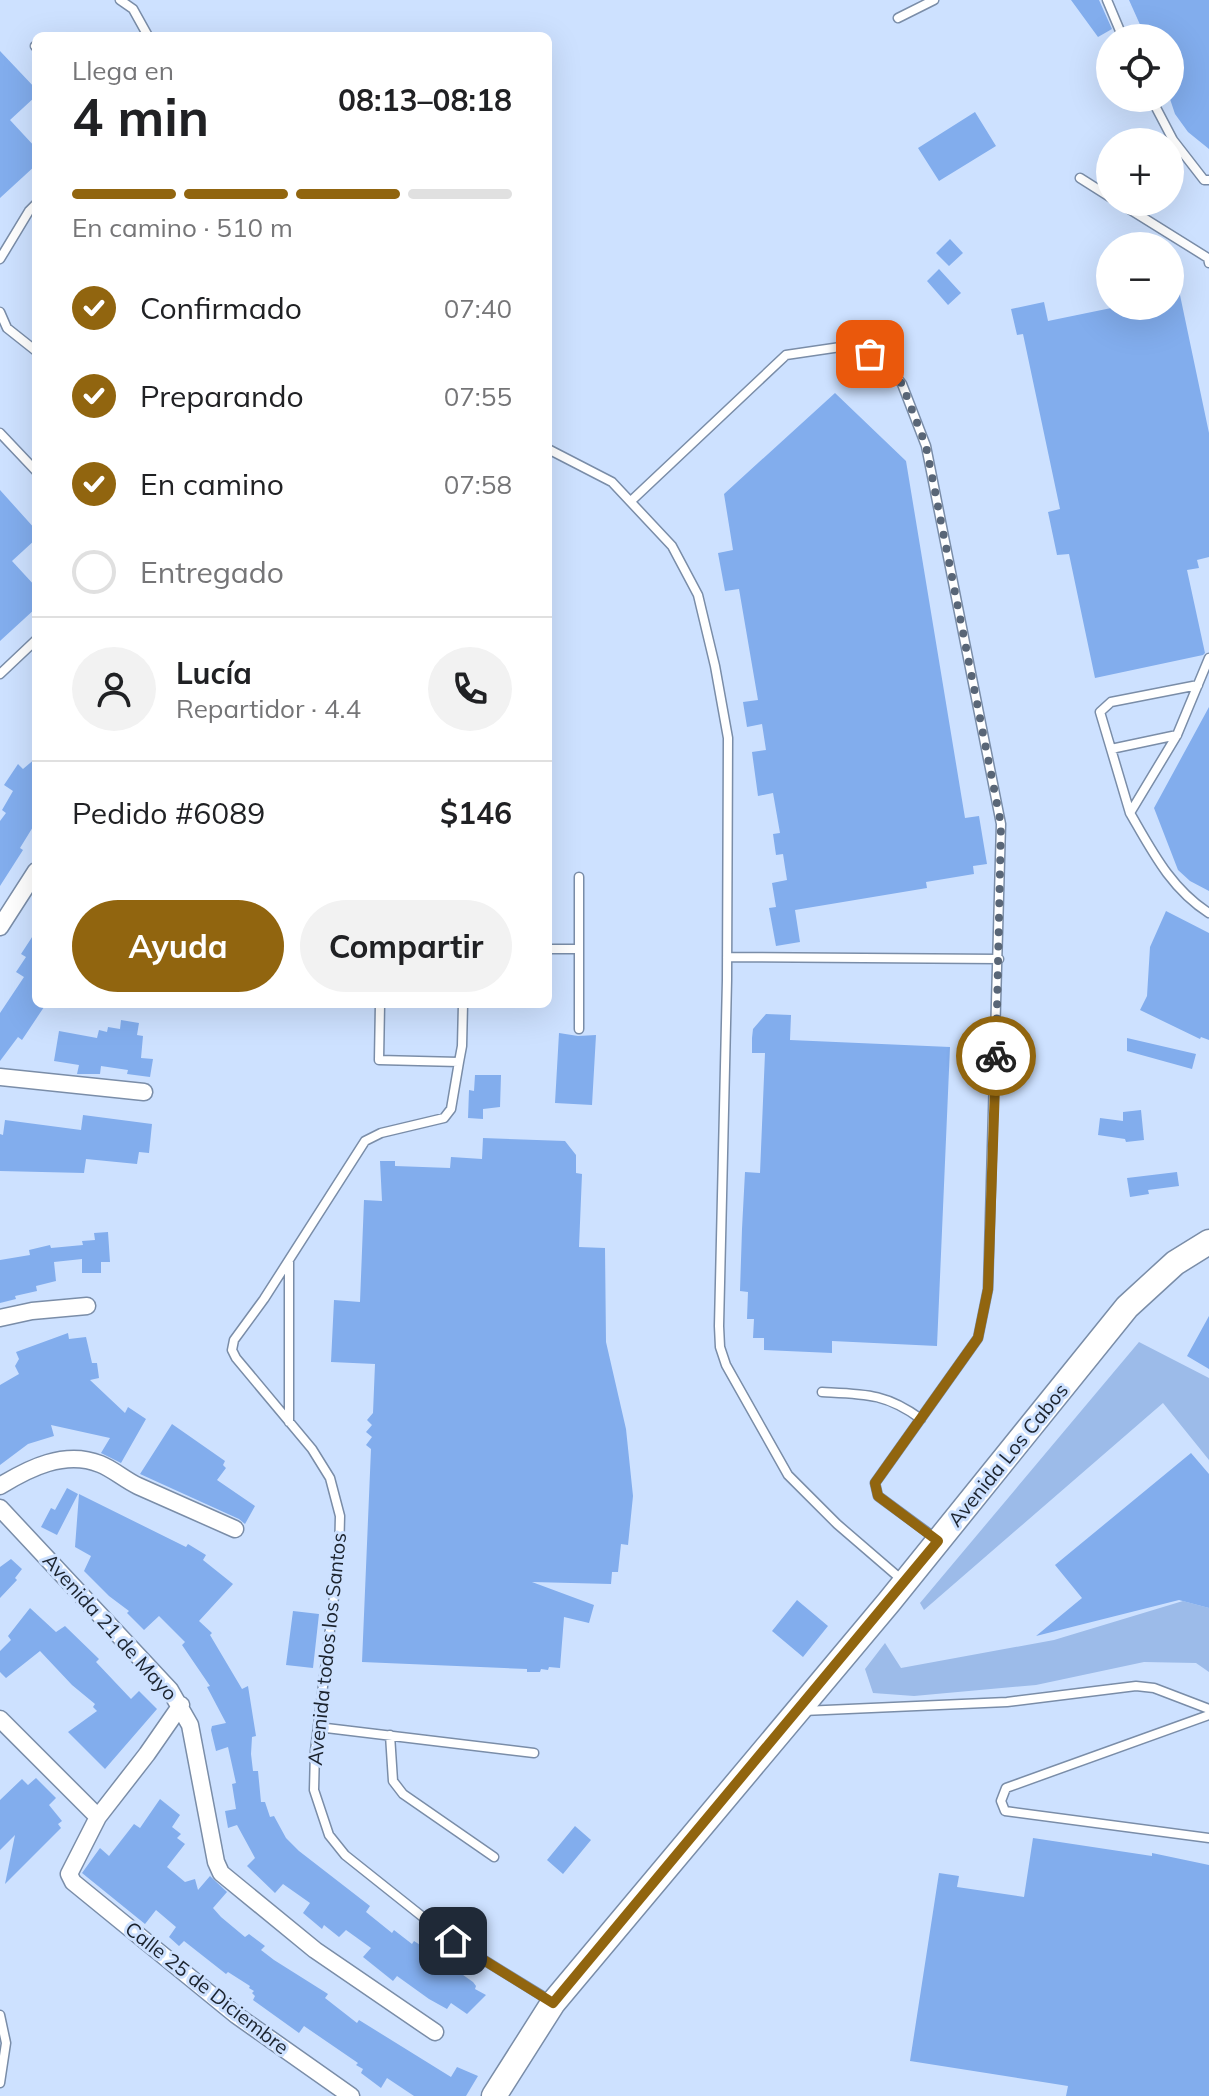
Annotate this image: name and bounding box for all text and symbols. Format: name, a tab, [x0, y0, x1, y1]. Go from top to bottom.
map controls	[1096, 24, 1184, 320]
button: locate	[1096, 24, 1184, 112]
text: Llega en	[72, 54, 174, 87]
text: 08:13–08:18	[338, 81, 512, 119]
text: 4 min	[72, 84, 209, 149]
button: +	[1096, 128, 1184, 216]
text: En camino · 510 m	[72, 211, 293, 244]
button: −	[1096, 232, 1184, 320]
icon: check	[72, 286, 116, 330]
text: Confirmado	[140, 289, 302, 327]
text: 07:40	[444, 292, 512, 325]
pin	[836, 320, 904, 388]
icon: bag	[848, 332, 892, 376]
icon: check	[72, 374, 116, 418]
text: Preparando	[140, 377, 304, 415]
text: 07:55	[444, 380, 512, 413]
icon: check	[72, 462, 116, 506]
text: En camino	[140, 465, 284, 503]
text: 07:58	[444, 468, 512, 501]
text: Entregado	[140, 553, 284, 591]
button: person	[72, 647, 156, 731]
button: phone	[428, 647, 512, 731]
text: Lucía	[176, 654, 252, 692]
text: Repartidor · 4.4	[176, 692, 361, 725]
text: Pedido #6089	[72, 794, 265, 832]
text: $146	[440, 794, 512, 832]
button: Ayuda	[72, 900, 284, 992]
button: Compartir	[300, 900, 512, 992]
courier	[956, 1016, 1036, 1096]
icon: bike	[974, 1034, 1018, 1078]
street label: Avenida Los Cabos	[942, 1378, 1073, 1531]
street label: Avenida todos los Santos	[302, 1531, 351, 1767]
street label: Avenida 21 de Mayo	[38, 1548, 183, 1705]
pin	[419, 1907, 487, 1975]
street label: Calle 25 de Diciembre	[120, 1916, 294, 2059]
icon: home	[431, 1919, 475, 1963]

